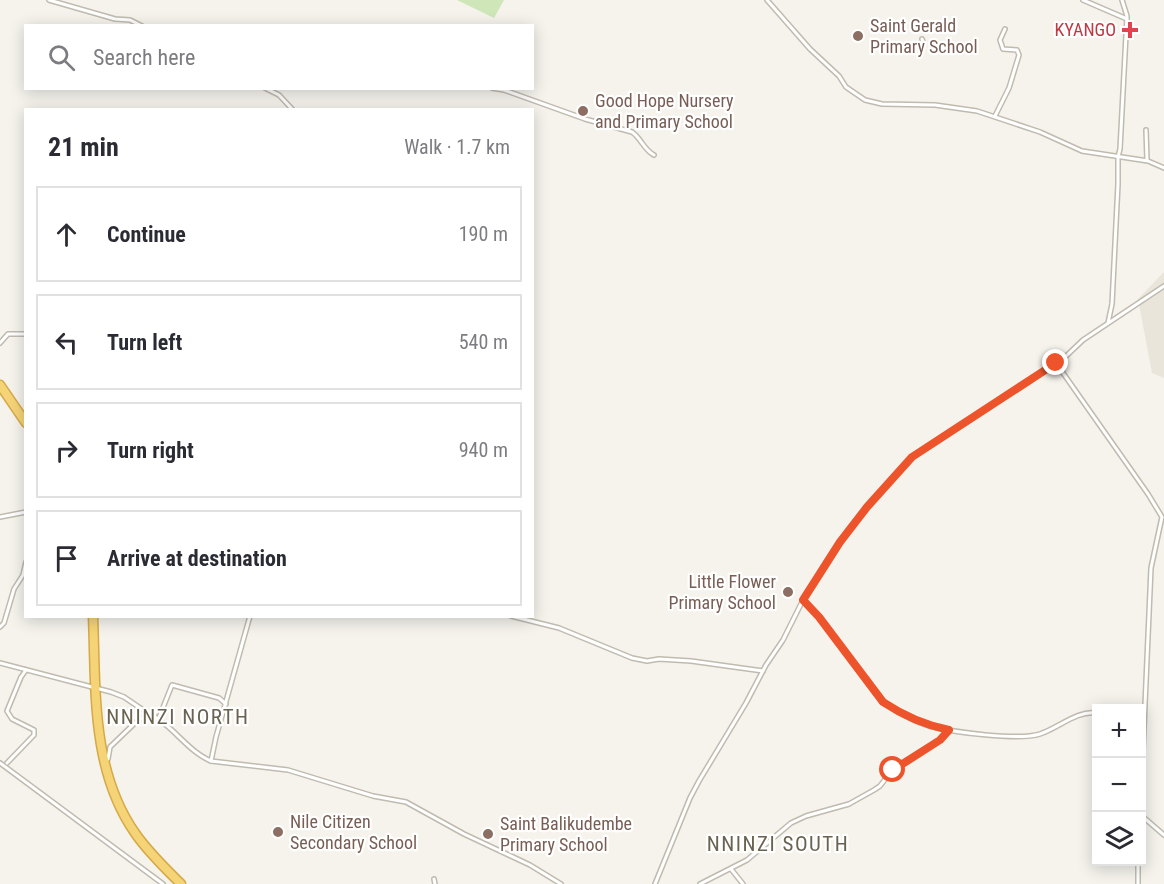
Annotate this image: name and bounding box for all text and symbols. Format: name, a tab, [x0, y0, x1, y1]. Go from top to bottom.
place label: Saint Gerald Primary School	[870, 15, 978, 57]
place label: KYANGO	[1055, 19, 1116, 40]
marker: KYANGO	[1121, 21, 1139, 39]
search box	[24, 24, 534, 90]
marker: Saint Gerald Primary School	[851, 29, 865, 43]
icon: search	[45, 41, 78, 74]
text: Search here	[93, 45, 195, 70]
place label: Good Hope Nursery and Primary School	[595, 90, 734, 132]
marker: Good Hope Nursery and Primary School	[576, 104, 590, 118]
text: 21 min	[48, 132, 119, 162]
text: Walk · 1.7 km	[404, 135, 510, 159]
icon: ahead	[50, 218, 83, 251]
text: Continue	[107, 222, 186, 247]
text: 190 m	[459, 222, 508, 246]
icon: left	[50, 326, 83, 359]
text: Turn left	[107, 330, 182, 355]
text: 540 m	[459, 330, 508, 354]
route end	[1042, 349, 1068, 375]
icon: right	[50, 434, 83, 467]
text: Turn right	[107, 438, 194, 463]
text: 940 m	[459, 438, 508, 462]
icon: arrive	[50, 542, 83, 575]
text: Arrive at destination	[107, 546, 287, 571]
place label: Little Flower Primary School	[668, 571, 777, 613]
marker: Little Flower Primary School	[781, 585, 795, 599]
map controls	[1092, 704, 1146, 866]
button: +	[1092, 704, 1146, 758]
district label: NNINZI NORTH	[106, 705, 250, 729]
route start	[879, 756, 905, 782]
button: −	[1092, 758, 1146, 812]
place label: Nile Citizen Secondary School	[290, 811, 417, 853]
button: layers	[1092, 812, 1146, 866]
place label: Saint Balikudembe Primary School	[500, 813, 632, 855]
marker: Nile Citizen Secondary School	[271, 825, 285, 839]
marker: Saint Balikudembe Primary School	[481, 827, 495, 841]
district label: NNINZI SOUTH	[707, 832, 849, 856]

